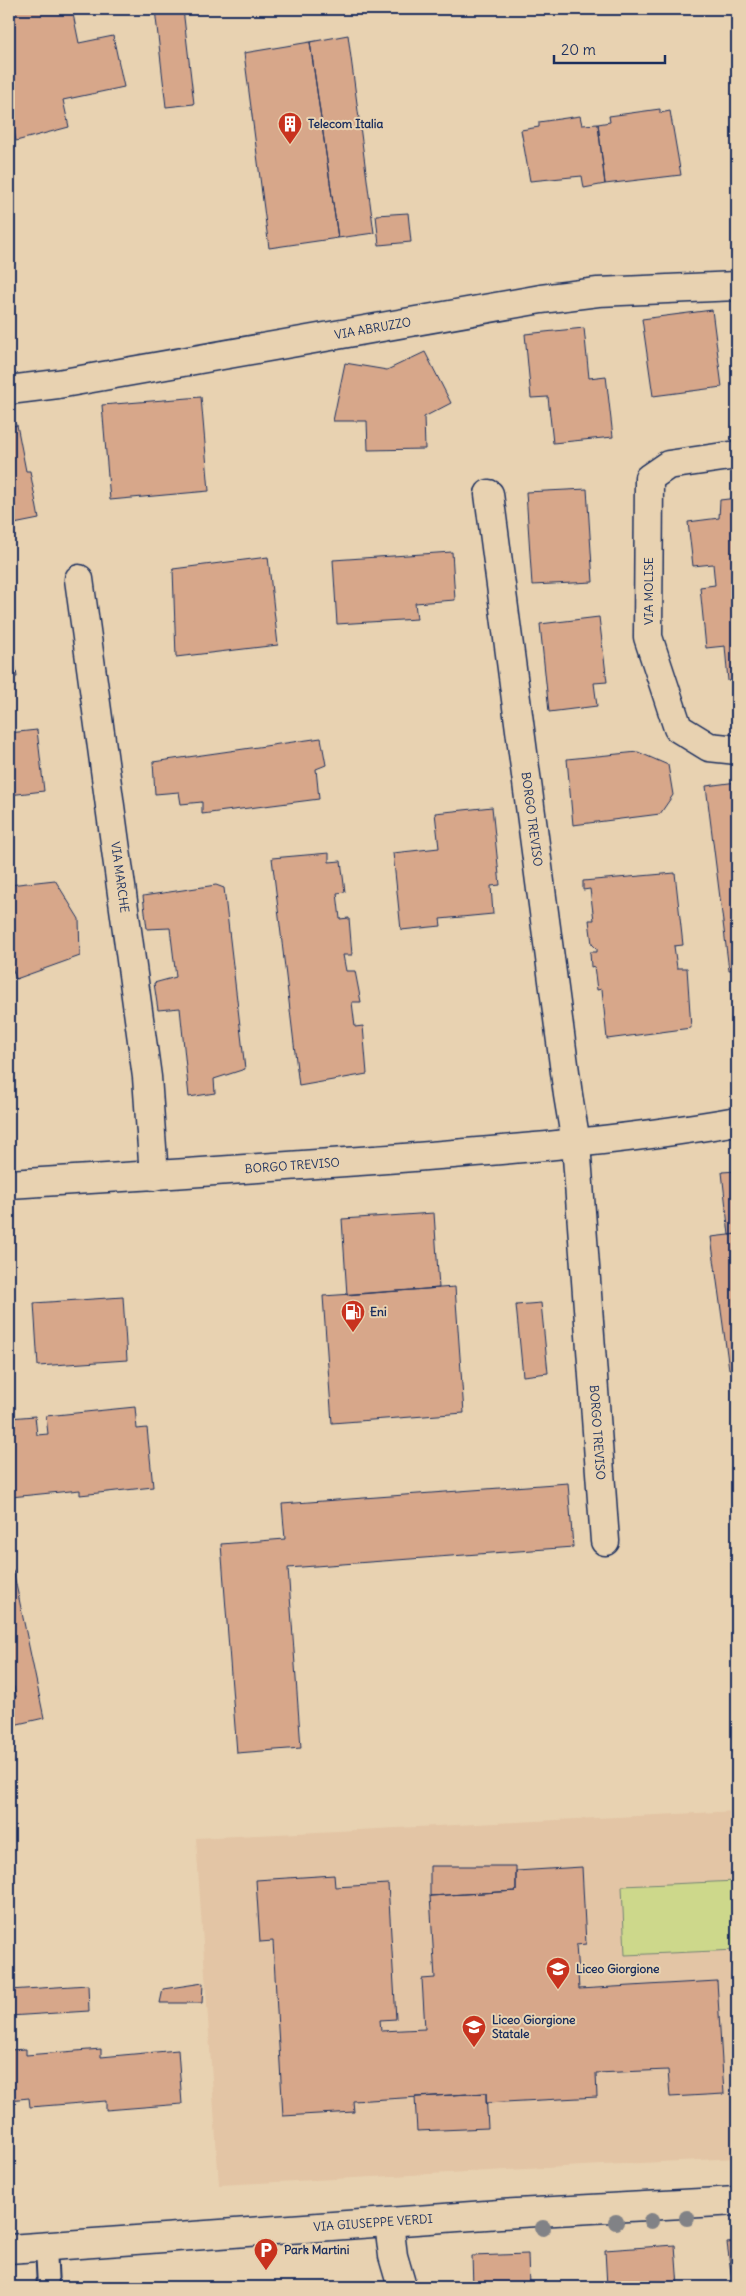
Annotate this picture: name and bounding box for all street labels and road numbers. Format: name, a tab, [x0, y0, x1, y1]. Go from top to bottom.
street label: VIA ABRUZZO	[333, 314, 412, 342]
street label: VIA MOLISE	[641, 557, 656, 625]
street label: BORGO TREVISO	[519, 771, 546, 867]
street label: VIA MARCHE	[108, 841, 133, 914]
street label: BORGO TREVISO	[244, 1155, 340, 1176]
street label: BORGO TREVISO	[587, 1384, 609, 1480]
street label: VIA GIUSEPPE VERDI	[313, 2211, 433, 2234]

